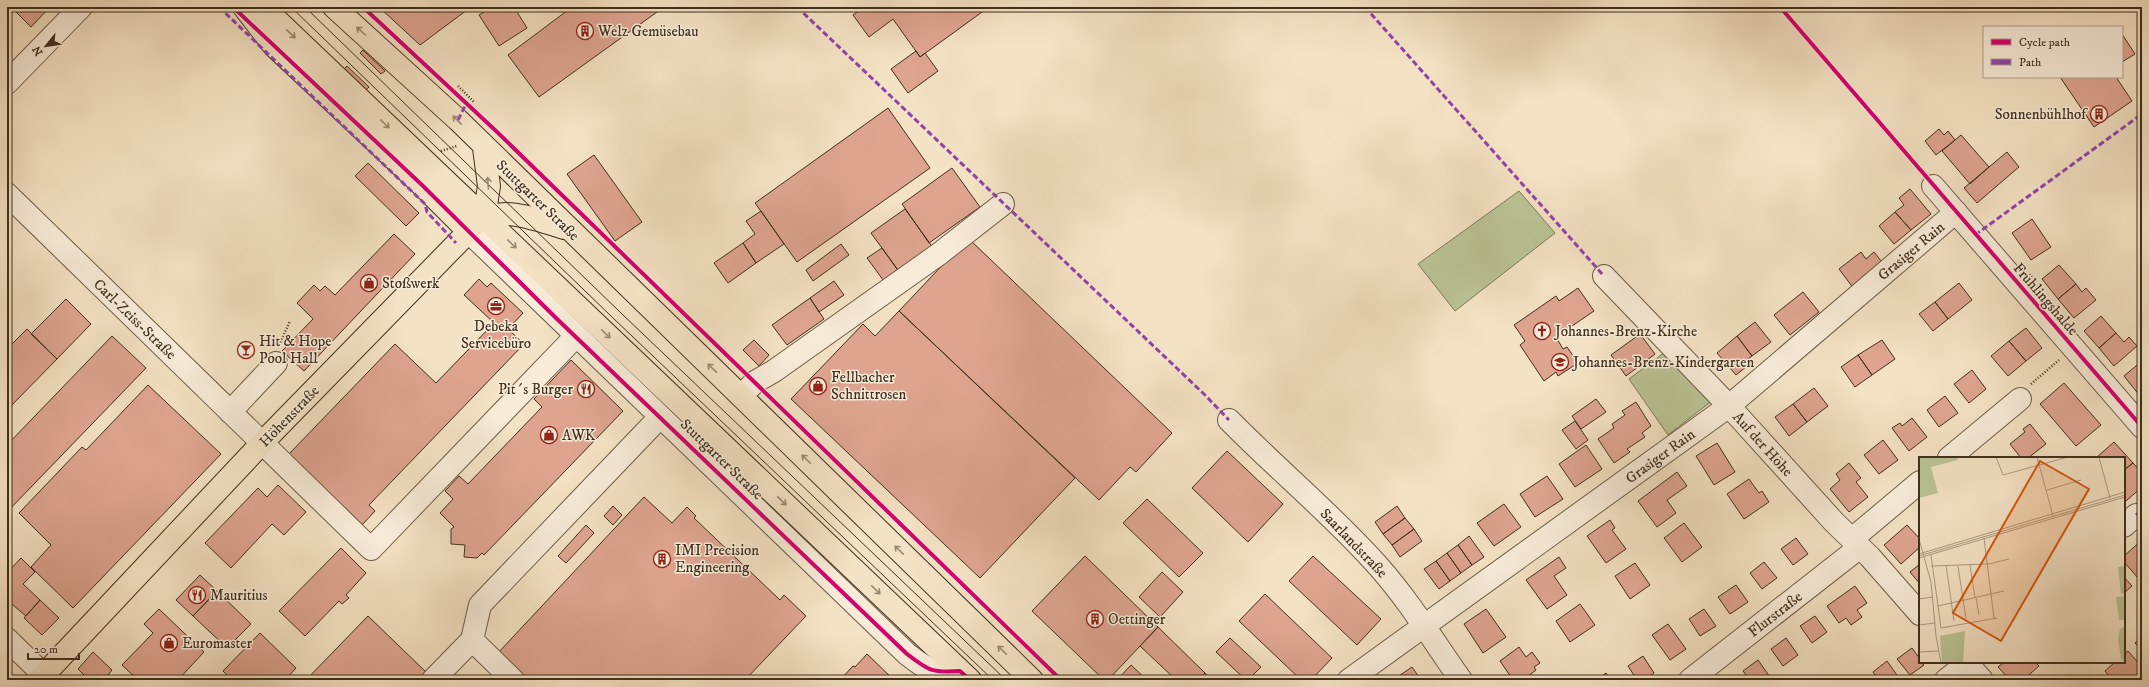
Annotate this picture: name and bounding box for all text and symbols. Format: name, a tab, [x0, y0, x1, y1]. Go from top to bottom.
building icon: Welz Gemüsebau	[575, 21, 595, 41]
place label: Welz Gemüsebau	[597, 22, 698, 41]
north arrow	[26, 26, 66, 66]
legend	[1983, 26, 2123, 78]
one-way arrow	[356, 27, 366, 36]
one-way arrow	[285, 29, 295, 38]
text: Cycle path	[2019, 35, 2071, 50]
text: N	[30, 43, 47, 58]
text: Path	[2019, 55, 2042, 70]
building icon: Sonnenbühlhof	[2089, 104, 2109, 124]
place label: Sonnenbühlhof	[1995, 105, 2088, 124]
one-way arrow	[452, 115, 462, 124]
one-way arrow	[380, 119, 390, 129]
street label: Stuttgarter Straße	[492, 156, 583, 245]
one-way arrow	[485, 177, 492, 190]
street label: Grasiger Rain	[1874, 218, 1949, 285]
one-way arrow	[507, 240, 517, 249]
street label: Frühlingshalde	[2009, 259, 2082, 340]
shop icon: Stoßwerk	[359, 273, 379, 293]
place label: Stoßwerk	[382, 274, 440, 293]
street label: Carl-Zeiss-Straße	[89, 275, 180, 364]
office icon: Debeka Servicebüro	[486, 296, 506, 316]
place label: Debeka Servicebüro	[461, 317, 531, 353]
church icon: Johannes-Brenz-Kirche	[1532, 321, 1552, 341]
place label: Johannes-Brenz-Kirche	[1553, 322, 1697, 341]
one-way arrow	[601, 329, 611, 339]
place label: Hit & Hope Pool Hall	[259, 332, 332, 368]
bar icon: Hit & Hope Pool Hall	[236, 340, 256, 360]
school or university icon: Johannes-Brenz-Kindergarten	[1550, 352, 1570, 372]
place label: Johannes-Brenz-Kindergarten	[1571, 353, 1754, 372]
one-way arrow	[708, 364, 718, 373]
place label: Fellbacher Schnittrosen	[831, 368, 907, 404]
shop icon: Fellbacher Schnittrosen	[808, 376, 828, 396]
restaurant icon: Pit´s Burger	[576, 379, 596, 399]
place label: Pit´s Burger	[498, 380, 573, 399]
street label: Höhenstraße	[255, 382, 323, 451]
street label: Auf der Höhe	[1729, 408, 1797, 481]
street label: Stuttgarter Straße	[676, 415, 767, 504]
shop icon: AWK	[539, 425, 559, 445]
street label: Grasiger Rain	[1622, 425, 1699, 488]
place label: AWK	[562, 426, 596, 445]
one-way arrow	[801, 454, 811, 464]
inset map	[1919, 457, 2125, 663]
one-way arrow	[777, 496, 787, 506]
street label: Saarlandstraße	[1316, 505, 1391, 582]
place label: IMI Precision Engineering	[675, 541, 759, 577]
one-way arrow	[894, 545, 904, 555]
building icon: IMI Precision Engineering	[652, 549, 672, 569]
restaurant icon: Mauritius	[187, 585, 207, 605]
place label: Mauritius	[210, 586, 268, 605]
one-way arrow	[871, 586, 881, 595]
street label: Flurstraße	[1744, 587, 1806, 641]
building icon: Oettinger	[1085, 609, 1105, 629]
place label: Oettinger	[1108, 610, 1166, 629]
shop icon: Euromaster	[159, 633, 179, 653]
place label: Euromaster	[182, 634, 252, 653]
scale bar	[28, 635, 79, 661]
text: 20 m	[34, 642, 58, 657]
one-way arrow	[997, 645, 1007, 655]

